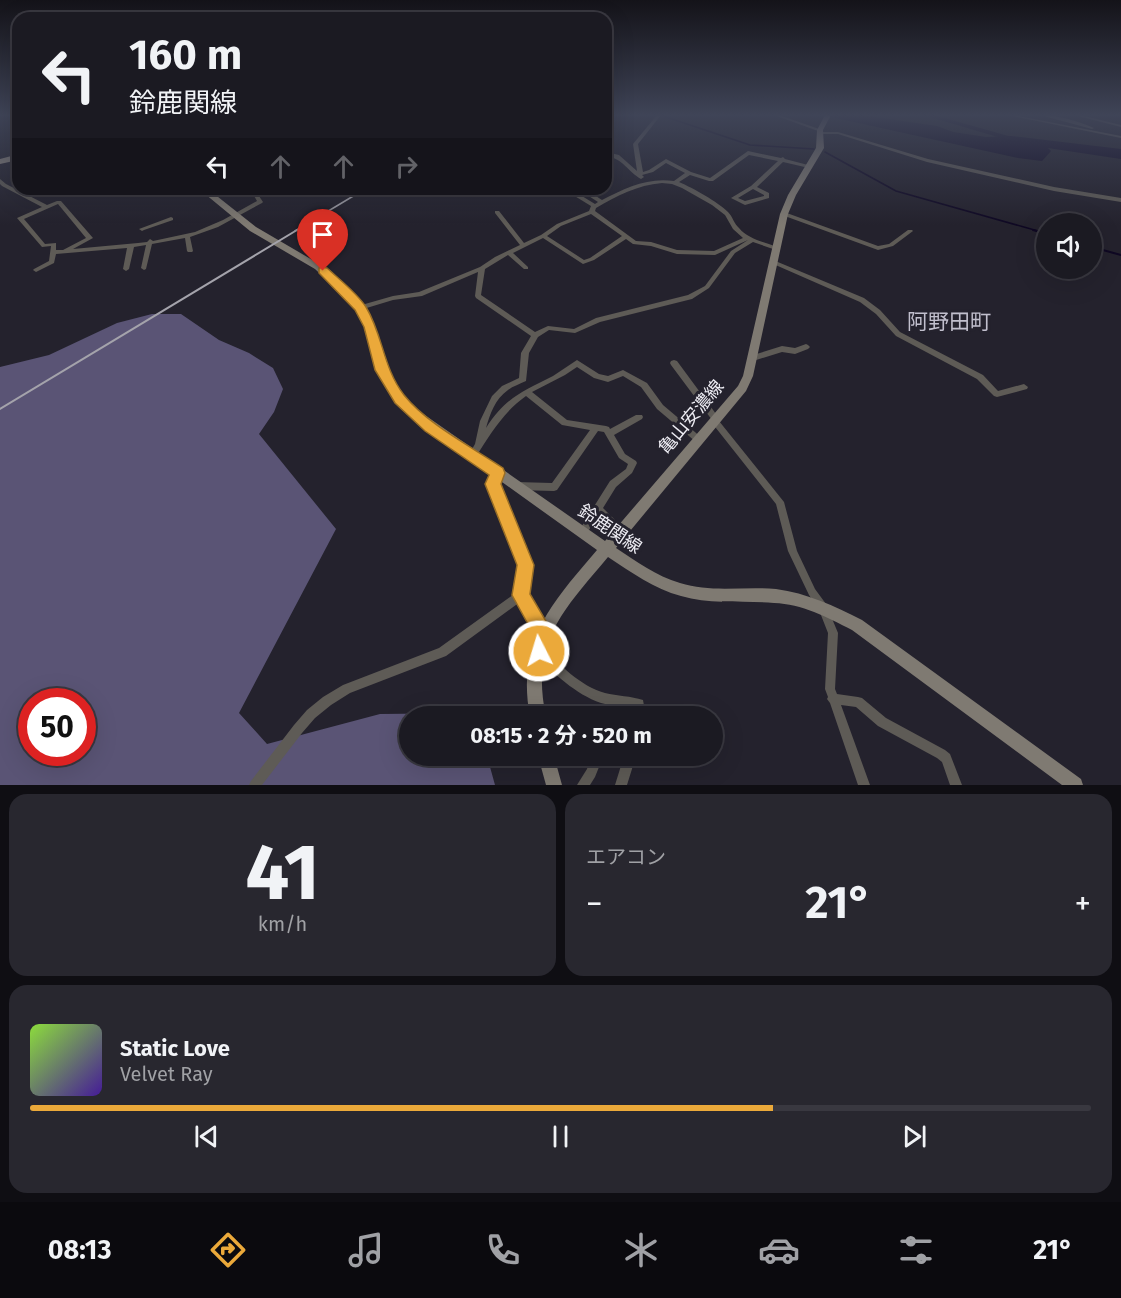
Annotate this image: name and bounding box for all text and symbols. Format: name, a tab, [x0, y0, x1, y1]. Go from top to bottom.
text: 160 m	[129, 30, 242, 80]
icon: left	[30, 36, 108, 114]
text: 鈴鹿関線	[129, 87, 237, 119]
icon: left	[201, 150, 234, 183]
icon: ahead	[264, 150, 297, 183]
icon: ahead	[327, 150, 360, 183]
icon: right	[390, 150, 423, 183]
pin	[297, 209, 348, 271]
map controls	[1036, 213, 1102, 279]
button: sound	[1036, 213, 1102, 279]
icon: arrive	[306, 218, 339, 251]
district label: 阿野田町	[907, 309, 991, 335]
street label: 亀山安濃線	[654, 375, 728, 459]
street label: 鈴鹿関線	[574, 500, 646, 558]
position arrow	[507, 619, 571, 683]
speed limit sign: 50	[18, 688, 96, 766]
text: 08:15 · 2 分 · 520 m	[470, 722, 652, 749]
text: 41	[245, 826, 320, 920]
text: エアコン	[586, 845, 666, 869]
text: 21°	[805, 876, 872, 930]
text: −	[586, 884, 603, 924]
text: +	[1075, 884, 1091, 924]
text: km/h	[258, 912, 307, 936]
text: Static Love	[120, 1035, 230, 1062]
text: Velvet Ray	[120, 1062, 213, 1086]
icon: previous	[190, 1120, 223, 1153]
icon: pause	[544, 1120, 577, 1153]
icon: next	[898, 1120, 931, 1153]
icon: directions	[207, 1229, 249, 1271]
icon: music	[345, 1229, 387, 1271]
icon: phone	[482, 1229, 524, 1271]
icon: climate	[620, 1229, 662, 1271]
icon: car	[758, 1229, 800, 1271]
icon: filters	[895, 1229, 937, 1271]
text: 08:13	[48, 1234, 111, 1266]
text: 21°	[1033, 1234, 1073, 1266]

